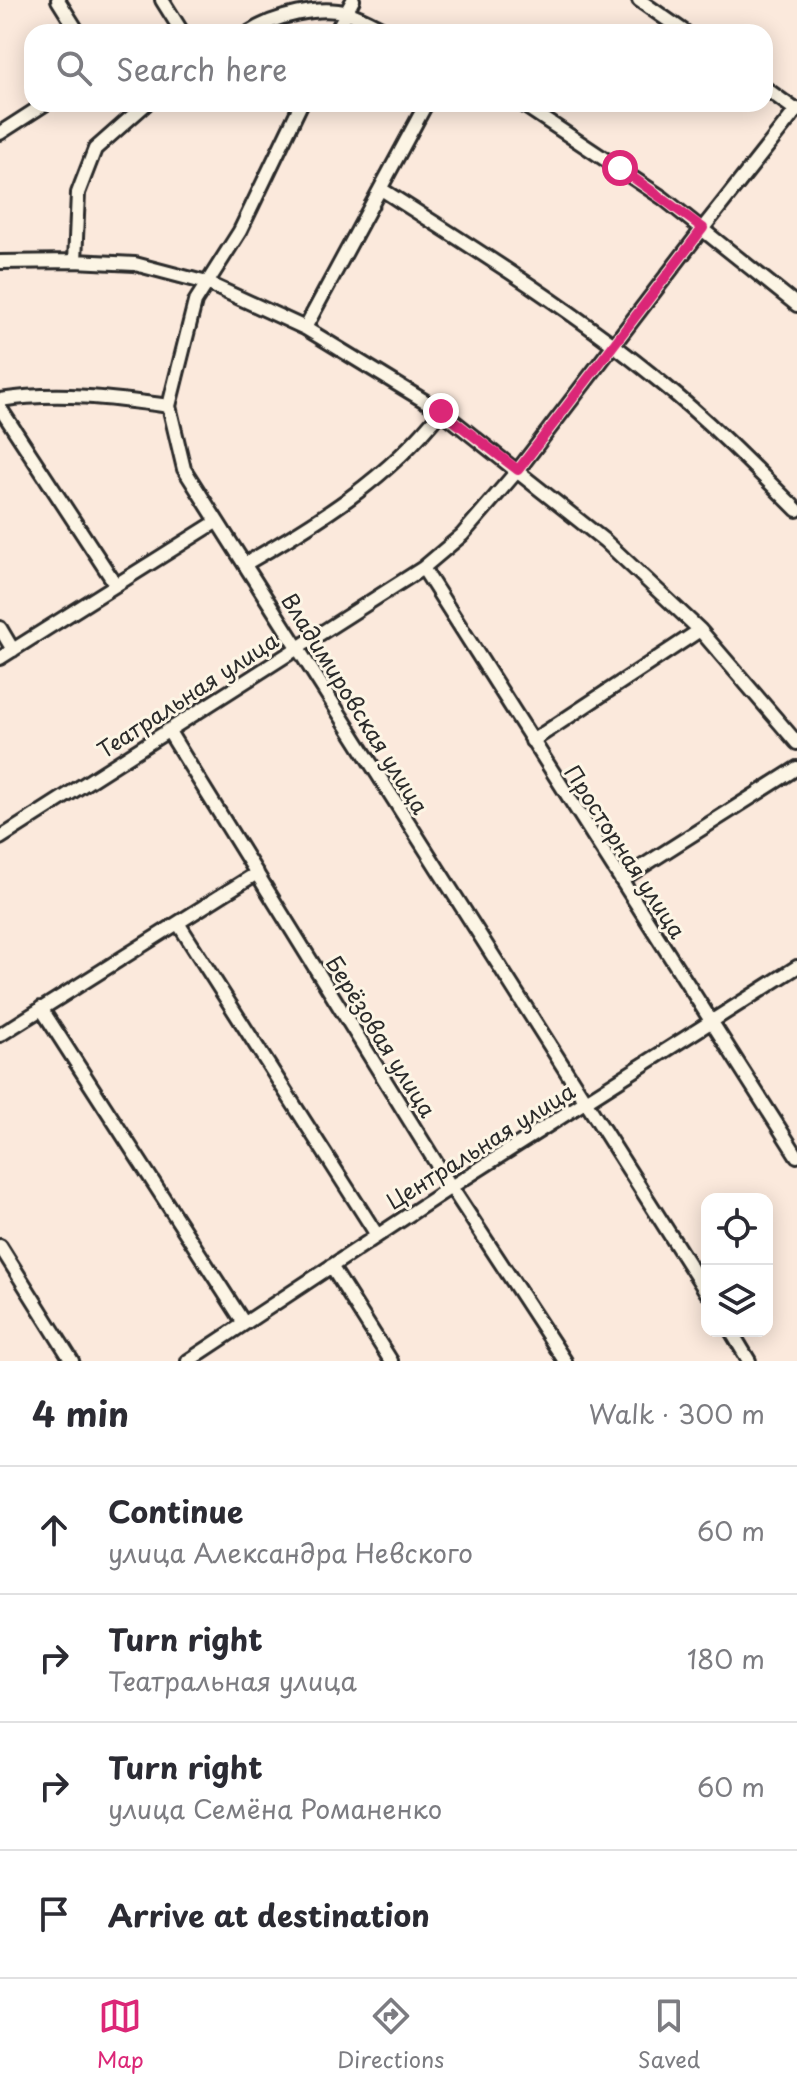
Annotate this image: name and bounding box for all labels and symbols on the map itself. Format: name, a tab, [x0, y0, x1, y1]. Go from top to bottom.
route start	[602, 150, 638, 186]
route end	[423, 393, 459, 429]
street label: Владимировская улица	[274, 586, 438, 820]
street label: Театральная улица	[90, 623, 284, 765]
street label: Просторная улица	[557, 757, 695, 945]
street label: Берёзовая улица	[319, 949, 445, 1123]
street label: Центральная улица	[379, 1073, 581, 1216]

